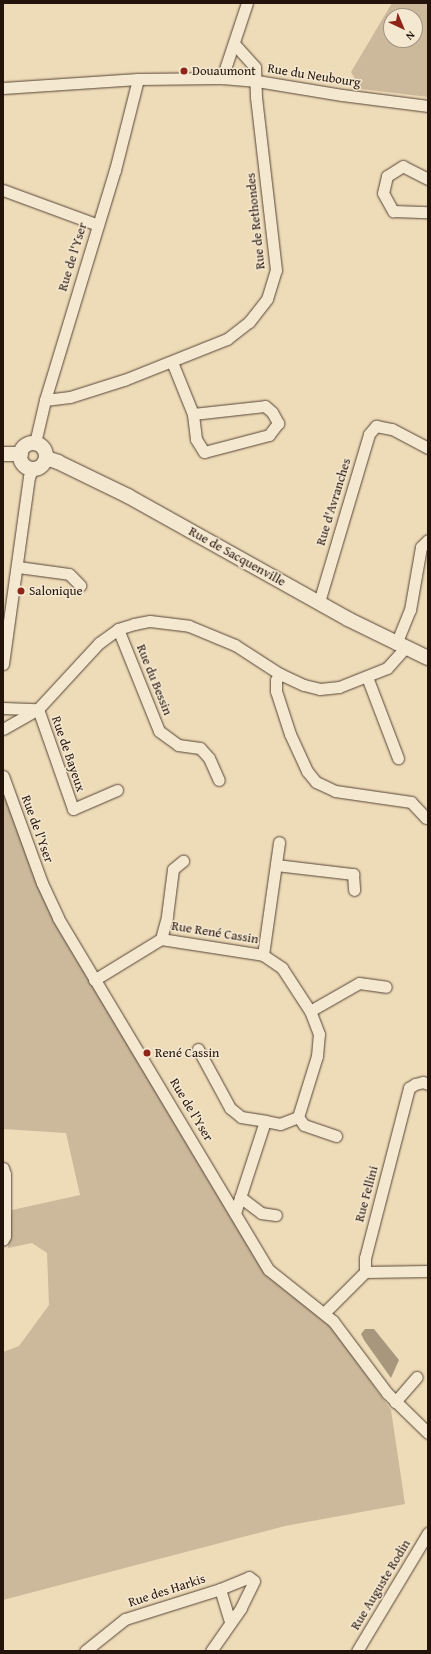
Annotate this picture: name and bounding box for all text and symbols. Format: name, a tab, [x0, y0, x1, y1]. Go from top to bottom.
north arrow	[383, 8, 423, 48]
text: N	[402, 28, 419, 44]
street label: Rue du Neubourg	[266, 61, 362, 91]
place label: Douaumont	[192, 63, 256, 79]
marker: Douaumont	[179, 66, 189, 76]
street label: Rue de Rethondes	[243, 172, 269, 270]
street label: Rue de l'Yser	[55, 221, 91, 293]
street label: Rue d'Avranches	[313, 457, 355, 547]
street label: Rue de Sacquenville	[186, 524, 288, 590]
place label: Salonique	[29, 583, 83, 599]
marker: Salonique	[16, 586, 26, 596]
street label: Rue du Bessin	[133, 642, 175, 718]
street label: Rue de Bayeux	[48, 714, 88, 794]
street label: Rue de l'Yser	[18, 793, 56, 865]
street label: Rue René Cassin	[170, 918, 260, 948]
place label: René Cassin	[155, 1045, 219, 1061]
marker: René Cassin	[142, 1048, 152, 1058]
street label: Rue de l'Yser	[166, 1076, 216, 1144]
street label: Rue Fellini	[352, 1164, 382, 1224]
street label: Rue Auguste Rodin	[348, 1537, 414, 1633]
street label: Rue des Harkis	[127, 1571, 207, 1611]

